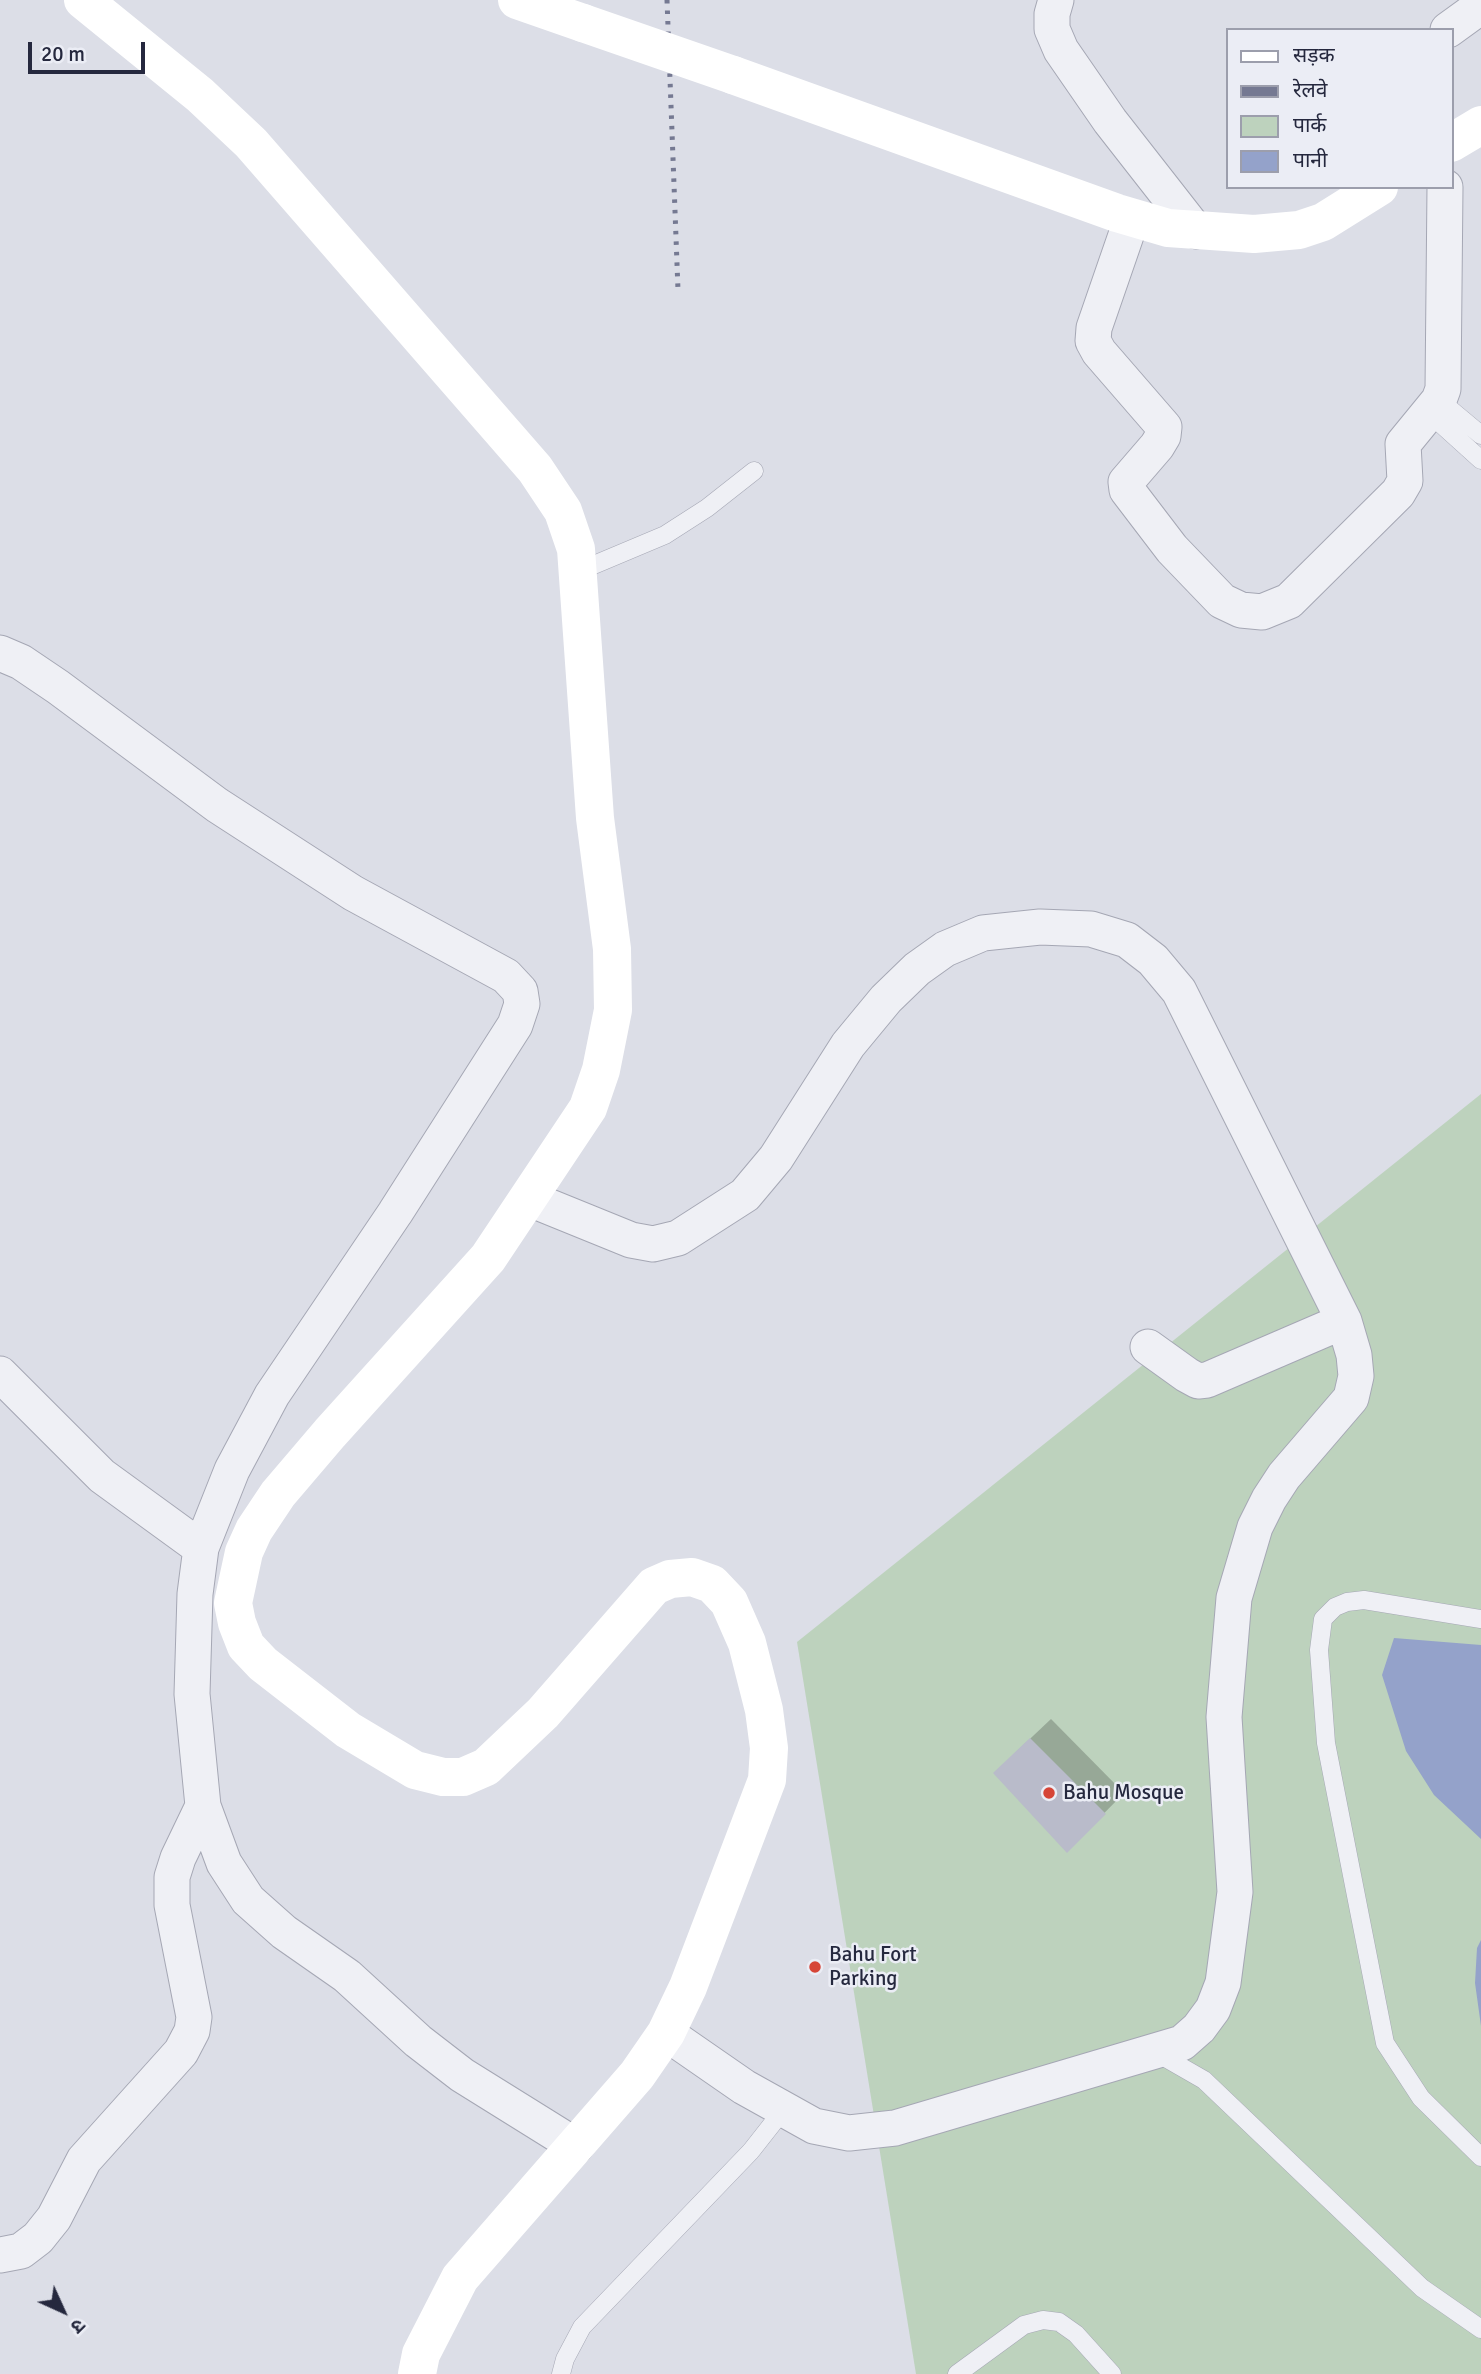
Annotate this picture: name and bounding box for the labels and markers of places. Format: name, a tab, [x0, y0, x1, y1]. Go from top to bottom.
place label: Bahu Mosque	[1063, 1780, 1184, 1806]
marker: Bahu Mosque	[1041, 1785, 1057, 1801]
place label: Bahu Fort Parking	[829, 1942, 917, 1992]
marker: Bahu Fort Parking	[807, 1959, 823, 1975]

